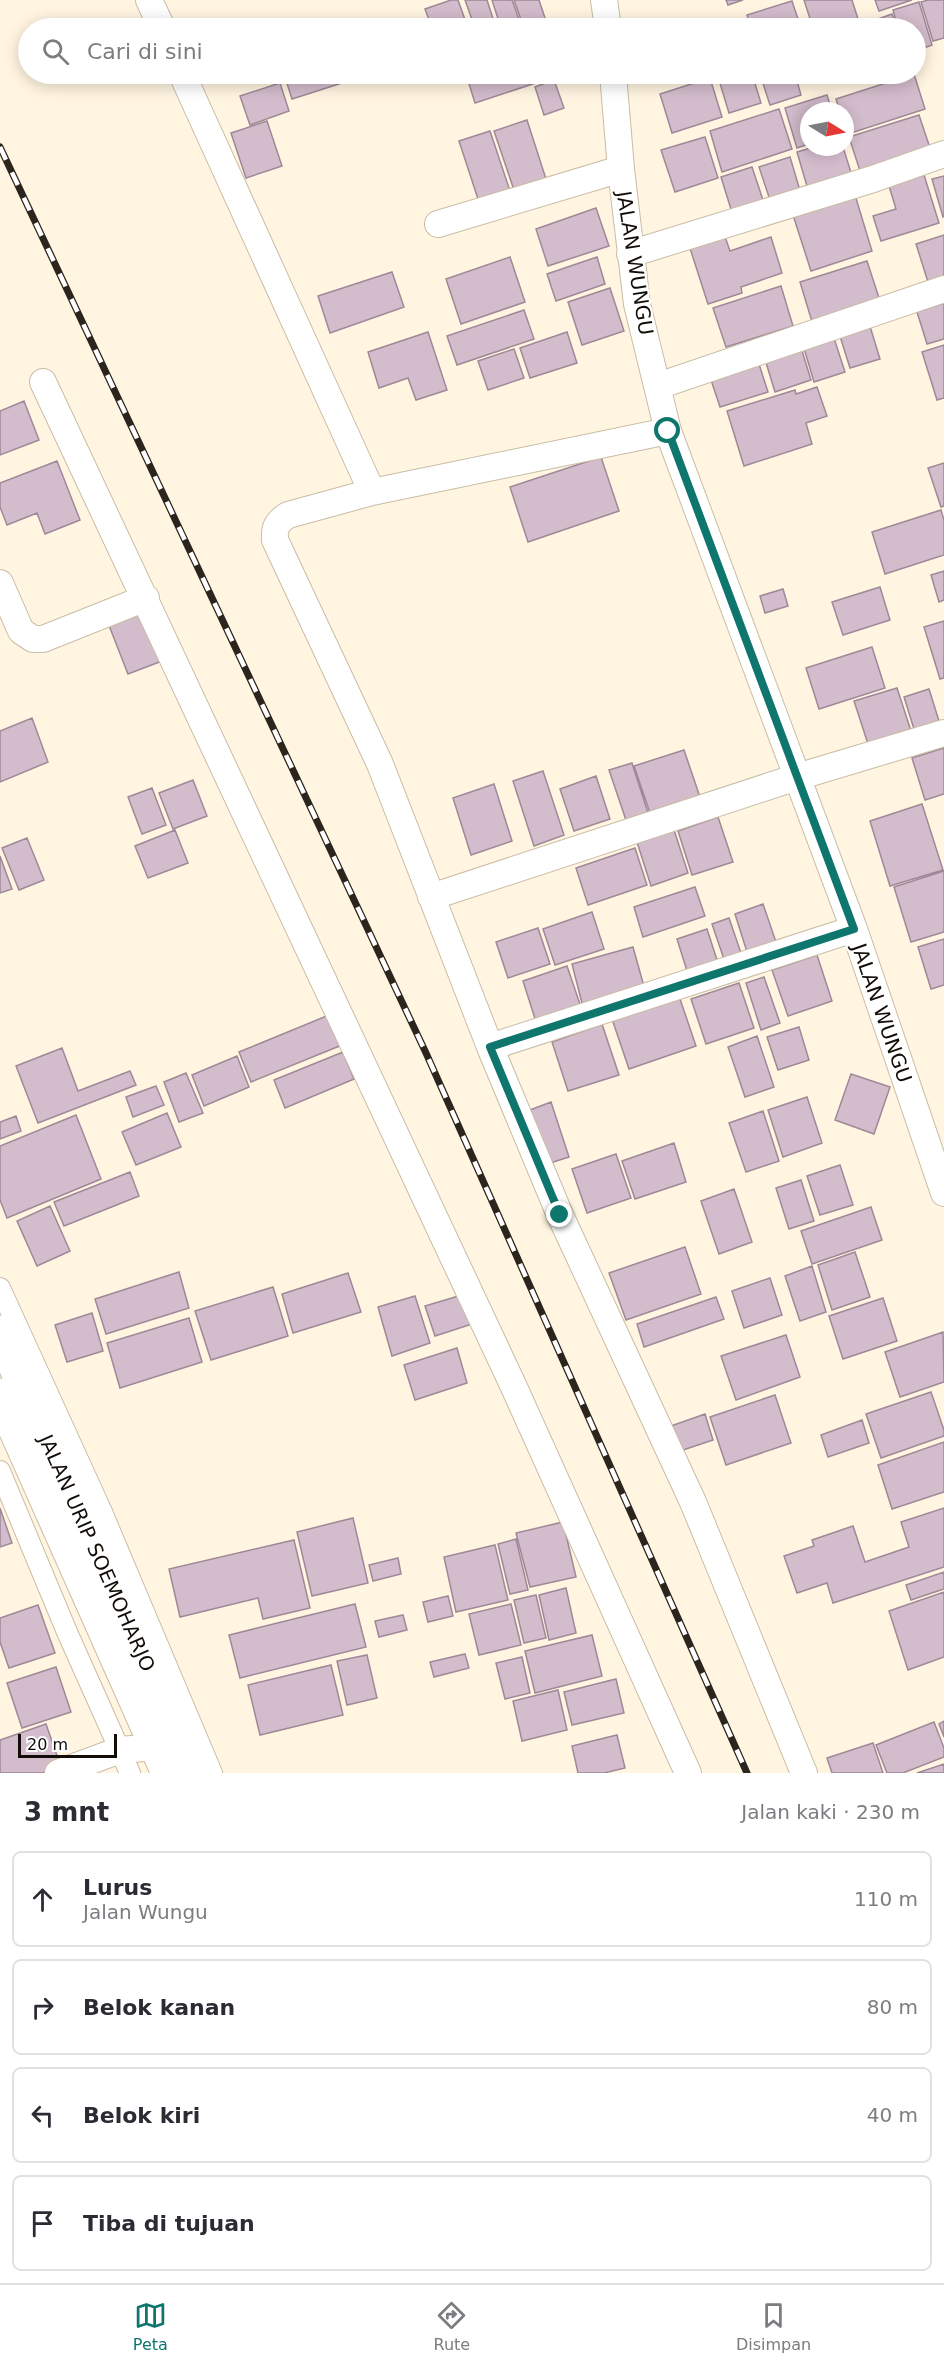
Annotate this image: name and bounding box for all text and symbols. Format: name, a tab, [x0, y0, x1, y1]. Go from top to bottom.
search box	[18, 18, 926, 84]
icon: search	[39, 35, 72, 68]
text: Cari di sini	[87, 39, 203, 64]
north arrow	[800, 102, 854, 156]
street label: JALAN WUNGU	[611, 187, 658, 337]
route start	[654, 417, 680, 443]
street label: JALAN WUNGU	[846, 938, 917, 1086]
route end	[546, 1201, 572, 1227]
street label: JALAN URIP SOEMOHARJO	[33, 1429, 160, 1675]
scale bar	[18, 1731, 117, 1758]
text: 20 m	[27, 1735, 68, 1754]
text: 3 mnt	[24, 1797, 109, 1827]
text: Jalan kaki · 230 m	[741, 1800, 920, 1824]
text: Lurus	[83, 1875, 152, 1900]
icon: ahead	[26, 1883, 59, 1916]
text: 110 m	[854, 1887, 918, 1911]
text: Jalan Wungu	[83, 1900, 208, 1924]
icon: right	[26, 1991, 59, 2024]
text: Belok kanan	[83, 1995, 235, 2020]
text: 80 m	[867, 1995, 918, 2019]
icon: left	[26, 2099, 59, 2132]
text: Belok kiri	[83, 2103, 200, 2128]
text: 40 m	[867, 2103, 918, 2127]
icon: arrive	[26, 2207, 59, 2240]
text: Tiba di tujuan	[83, 2211, 255, 2236]
tab: Peta	[133, 2299, 168, 2354]
tab: Rute	[434, 2299, 470, 2354]
tab: Disimpan	[736, 2299, 811, 2354]

